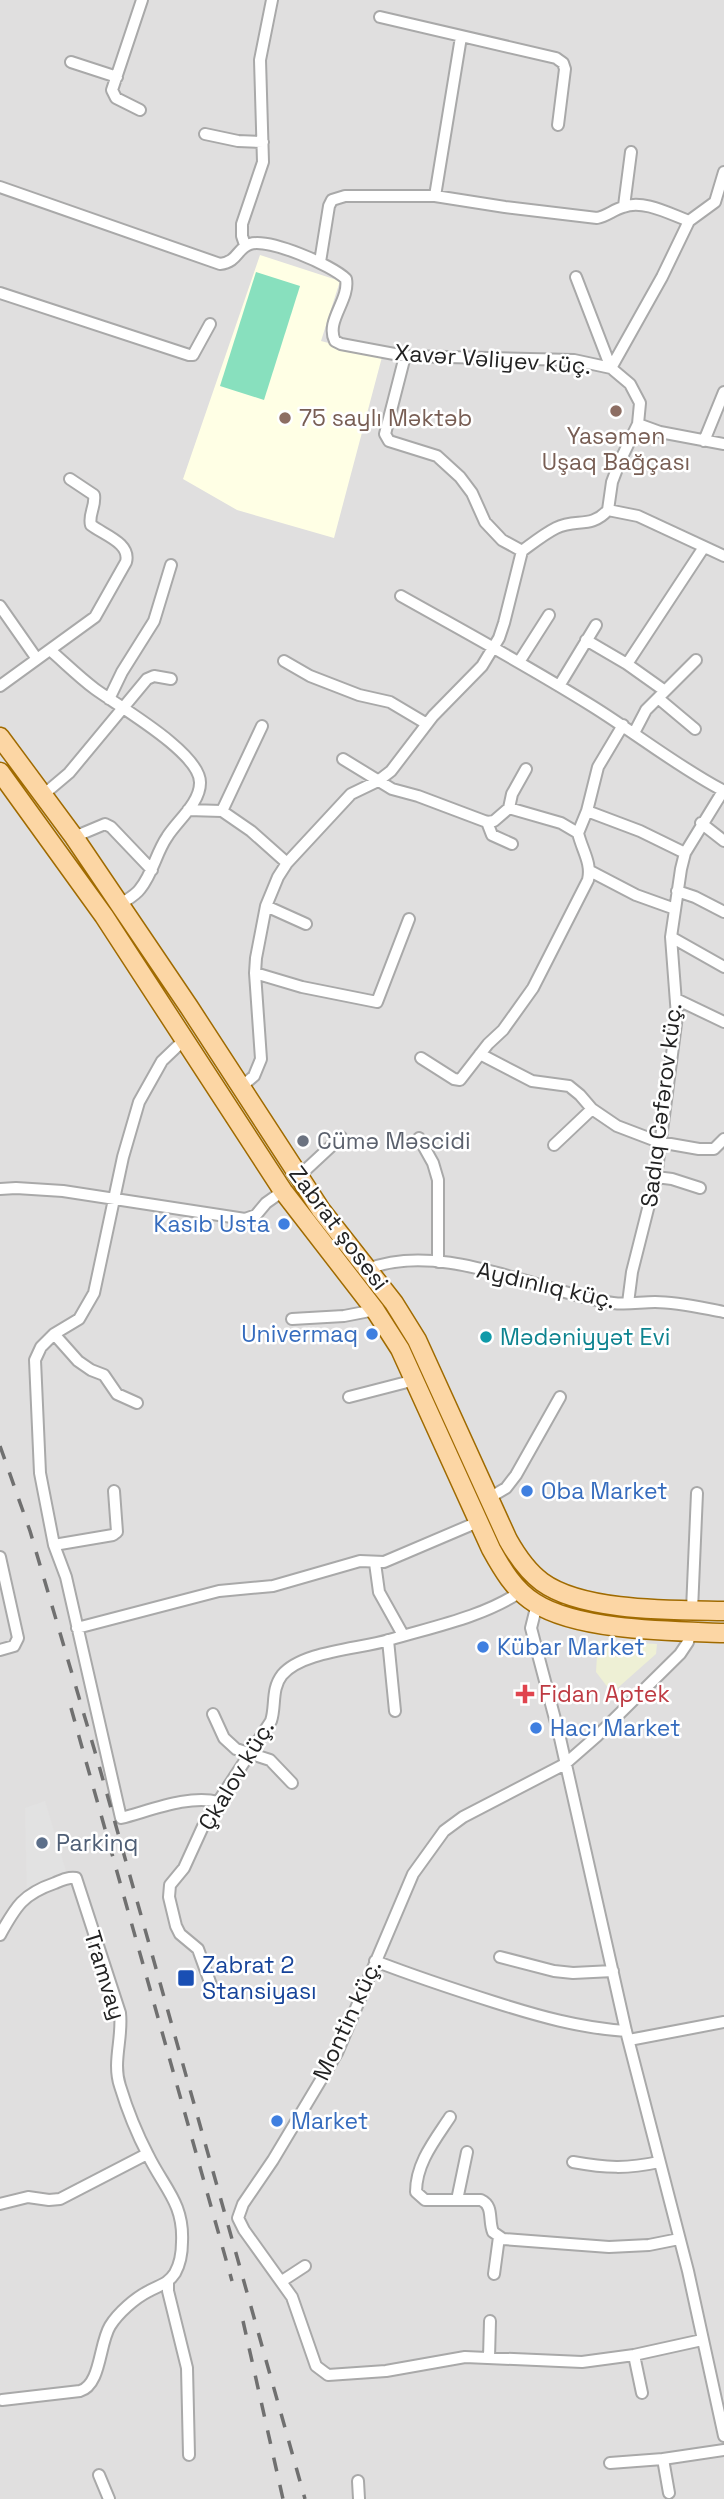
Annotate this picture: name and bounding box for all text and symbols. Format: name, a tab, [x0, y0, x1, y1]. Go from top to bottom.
street label: Xavər Vəliyev küç.	[394, 337, 592, 381]
place label: 75 saylı Məktəb	[299, 403, 472, 433]
marker: Yasəmən Uşaq Bağçası	[608, 403, 624, 419]
marker: 75 saylı Məktəb	[277, 410, 293, 426]
place label: Yasəmən Uşaq Bağçası	[542, 421, 690, 477]
street label: Sadıq Cəfərov küç.	[634, 1001, 688, 1209]
place label: Cümə Məscidi	[317, 1126, 471, 1156]
marker: Cümə Məscidi	[295, 1133, 311, 1149]
street label: Zabrat şosesi	[282, 1160, 396, 1296]
place label: Kasıb Usta	[153, 1209, 270, 1239]
marker: Kasıb Usta	[276, 1216, 292, 1232]
street label: Aydınlıq küç.	[474, 1255, 618, 1315]
place label: Univermaq	[241, 1319, 358, 1349]
place label: Mədəniyyət Evi	[500, 1322, 670, 1352]
marker: Univermaq	[364, 1326, 380, 1342]
marker: Mədəniyyət Evi	[478, 1329, 494, 1345]
place label: Oba Market	[541, 1476, 668, 1506]
marker: Oba Market	[519, 1483, 535, 1499]
place label: Kübar Market	[497, 1632, 645, 1662]
marker: Kübar Market	[475, 1639, 491, 1655]
place label: Fidan Aptek	[539, 1679, 670, 1709]
marker: Fidan Aptek	[517, 1686, 533, 1702]
place label: Hacı Market	[550, 1713, 681, 1743]
street label: Çkalov küç.	[191, 1714, 281, 1836]
marker: Hacı Market	[528, 1720, 544, 1736]
place label: Parkinq	[56, 1828, 138, 1858]
marker: Parkinq	[34, 1835, 50, 1851]
street label: Tramvay	[77, 1927, 133, 2023]
place label: Zabrat 2 Stansiyası	[202, 1950, 317, 2006]
street label: Montin küç.	[306, 1955, 388, 2085]
marker: Zabrat 2 Stansiyası	[176, 1968, 196, 1988]
place label: Market	[291, 2106, 368, 2136]
marker: Market	[269, 2113, 285, 2129]

